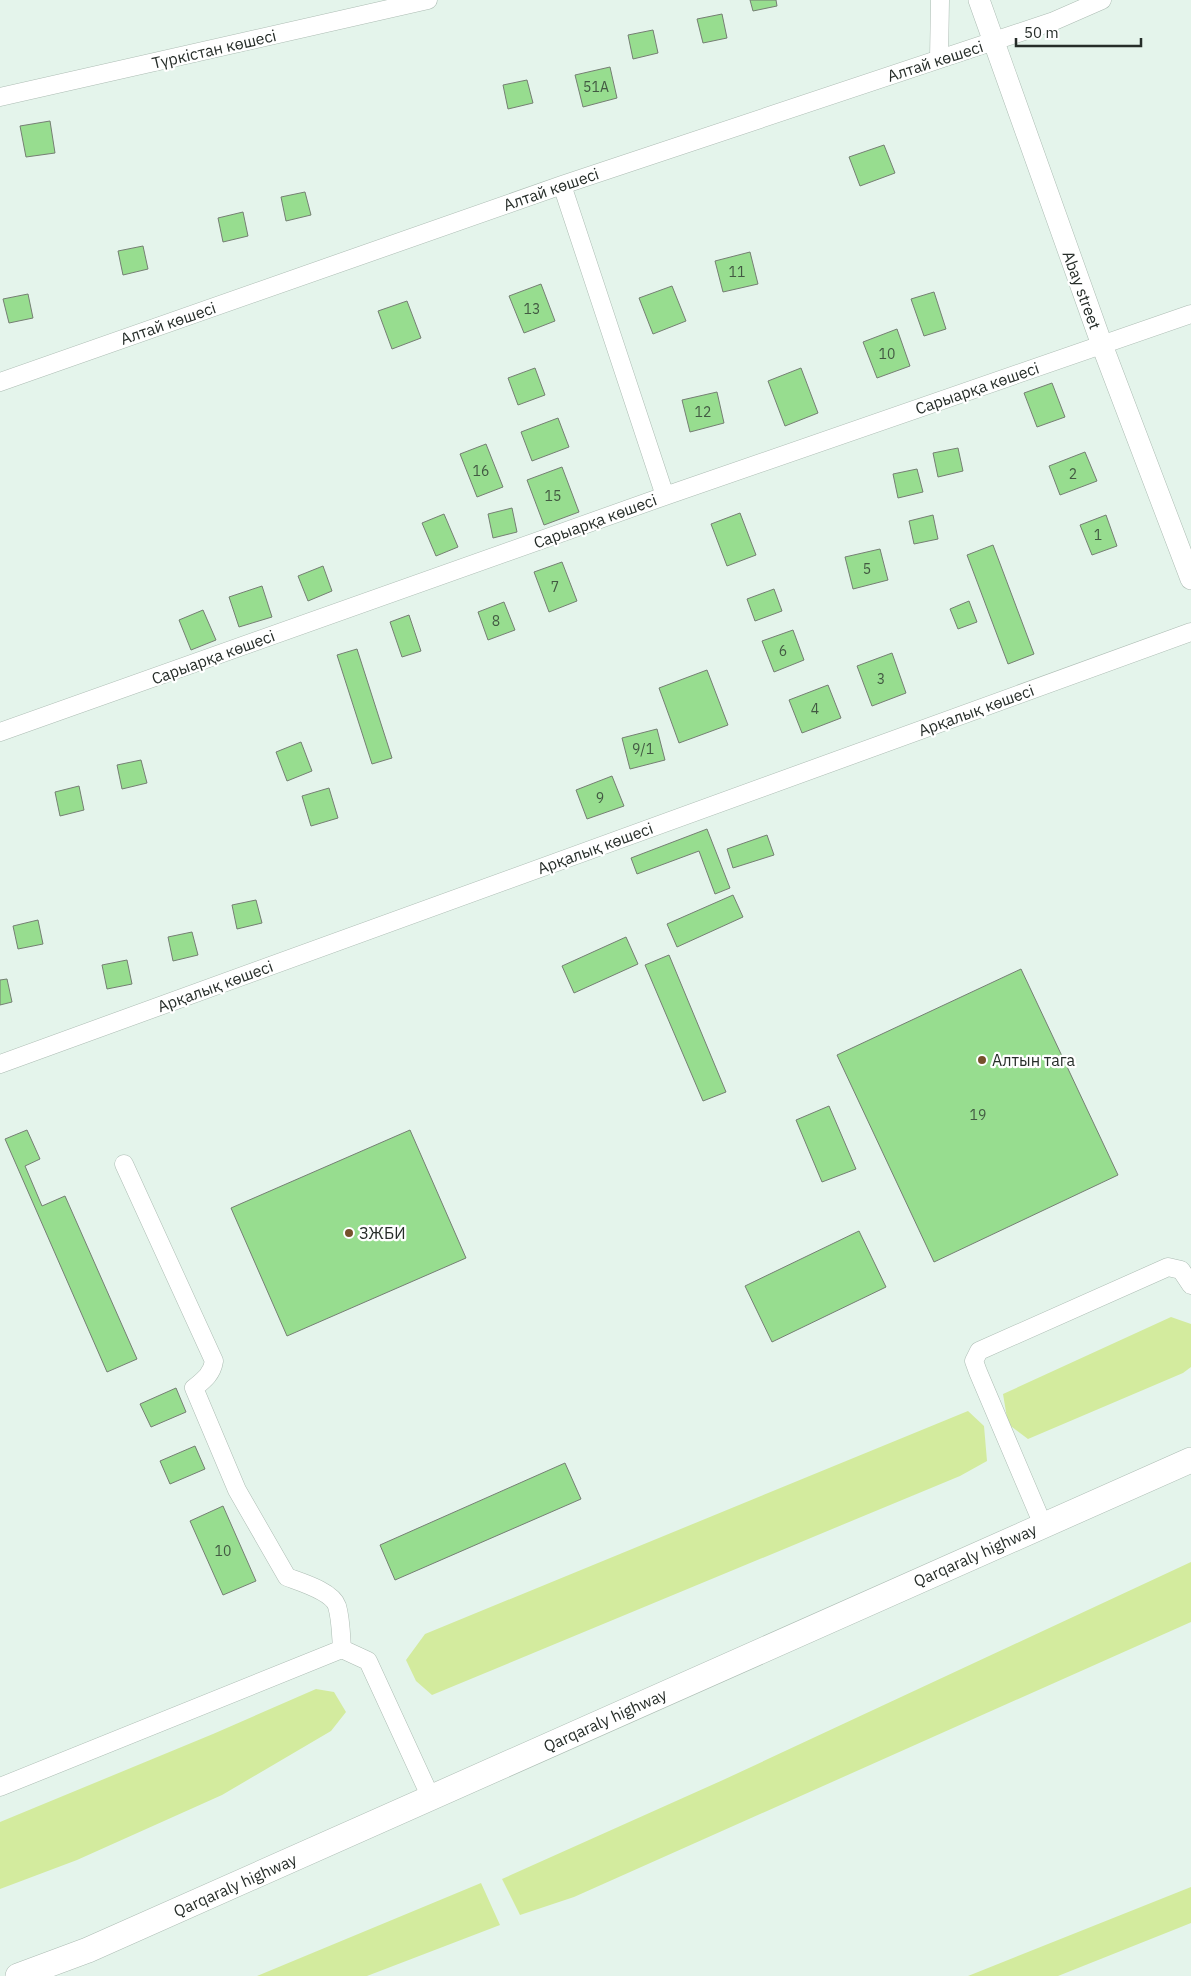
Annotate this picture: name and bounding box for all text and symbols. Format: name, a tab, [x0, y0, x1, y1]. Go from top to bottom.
scale bar	[1016, 15, 1141, 47]
text: 50 m	[1024, 23, 1059, 42]
street label: Түркістан көшесі	[150, 25, 278, 73]
street label: Алтай көшесі	[884, 36, 986, 86]
house number: 51А	[583, 78, 609, 96]
street label: Алтай көшесі	[501, 163, 601, 215]
street label: Abay street	[1059, 248, 1105, 332]
house number: 11	[729, 263, 745, 281]
street label: Алтай көшесі	[118, 297, 218, 349]
house number: 13	[524, 300, 540, 318]
house number: 10	[879, 345, 895, 363]
street label: Сарыарқа көшесі	[913, 357, 1041, 419]
house number: 12	[695, 403, 711, 421]
house number: 16	[473, 462, 489, 480]
house number: 2	[1069, 465, 1077, 483]
house number: 15	[545, 487, 561, 505]
street label: Сарыарқа көшесі	[531, 489, 659, 553]
house number: 1	[1094, 526, 1102, 544]
house number: 5	[863, 560, 871, 578]
house number: 7	[551, 578, 559, 596]
house number: 8	[492, 612, 500, 630]
street label: Сарыарқа көшесі	[149, 625, 277, 689]
house number: 6	[779, 642, 787, 660]
house number: 3	[877, 670, 885, 688]
street label: Арқалық көшесі	[915, 680, 1037, 740]
house number: 4	[811, 700, 819, 718]
house number: 9/1	[632, 740, 654, 758]
house number: 9	[596, 789, 604, 807]
street label: Арқалық көшесі	[534, 818, 656, 878]
street label: Арқалық көшесі	[154, 956, 276, 1016]
place label: Алтын тага	[992, 1050, 1075, 1070]
marker: Алтын тага	[976, 1054, 988, 1066]
house number: 19	[970, 1106, 986, 1124]
place label: ЗЖБИ	[359, 1223, 406, 1243]
marker: ЗЖБИ	[343, 1227, 355, 1239]
street label: Qarqaraly highway	[910, 1519, 1040, 1591]
house number: 10	[215, 1542, 231, 1560]
street label: Qarqaraly highway	[540, 1684, 670, 1756]
street label: Qarqaraly highway	[170, 1849, 300, 1921]

